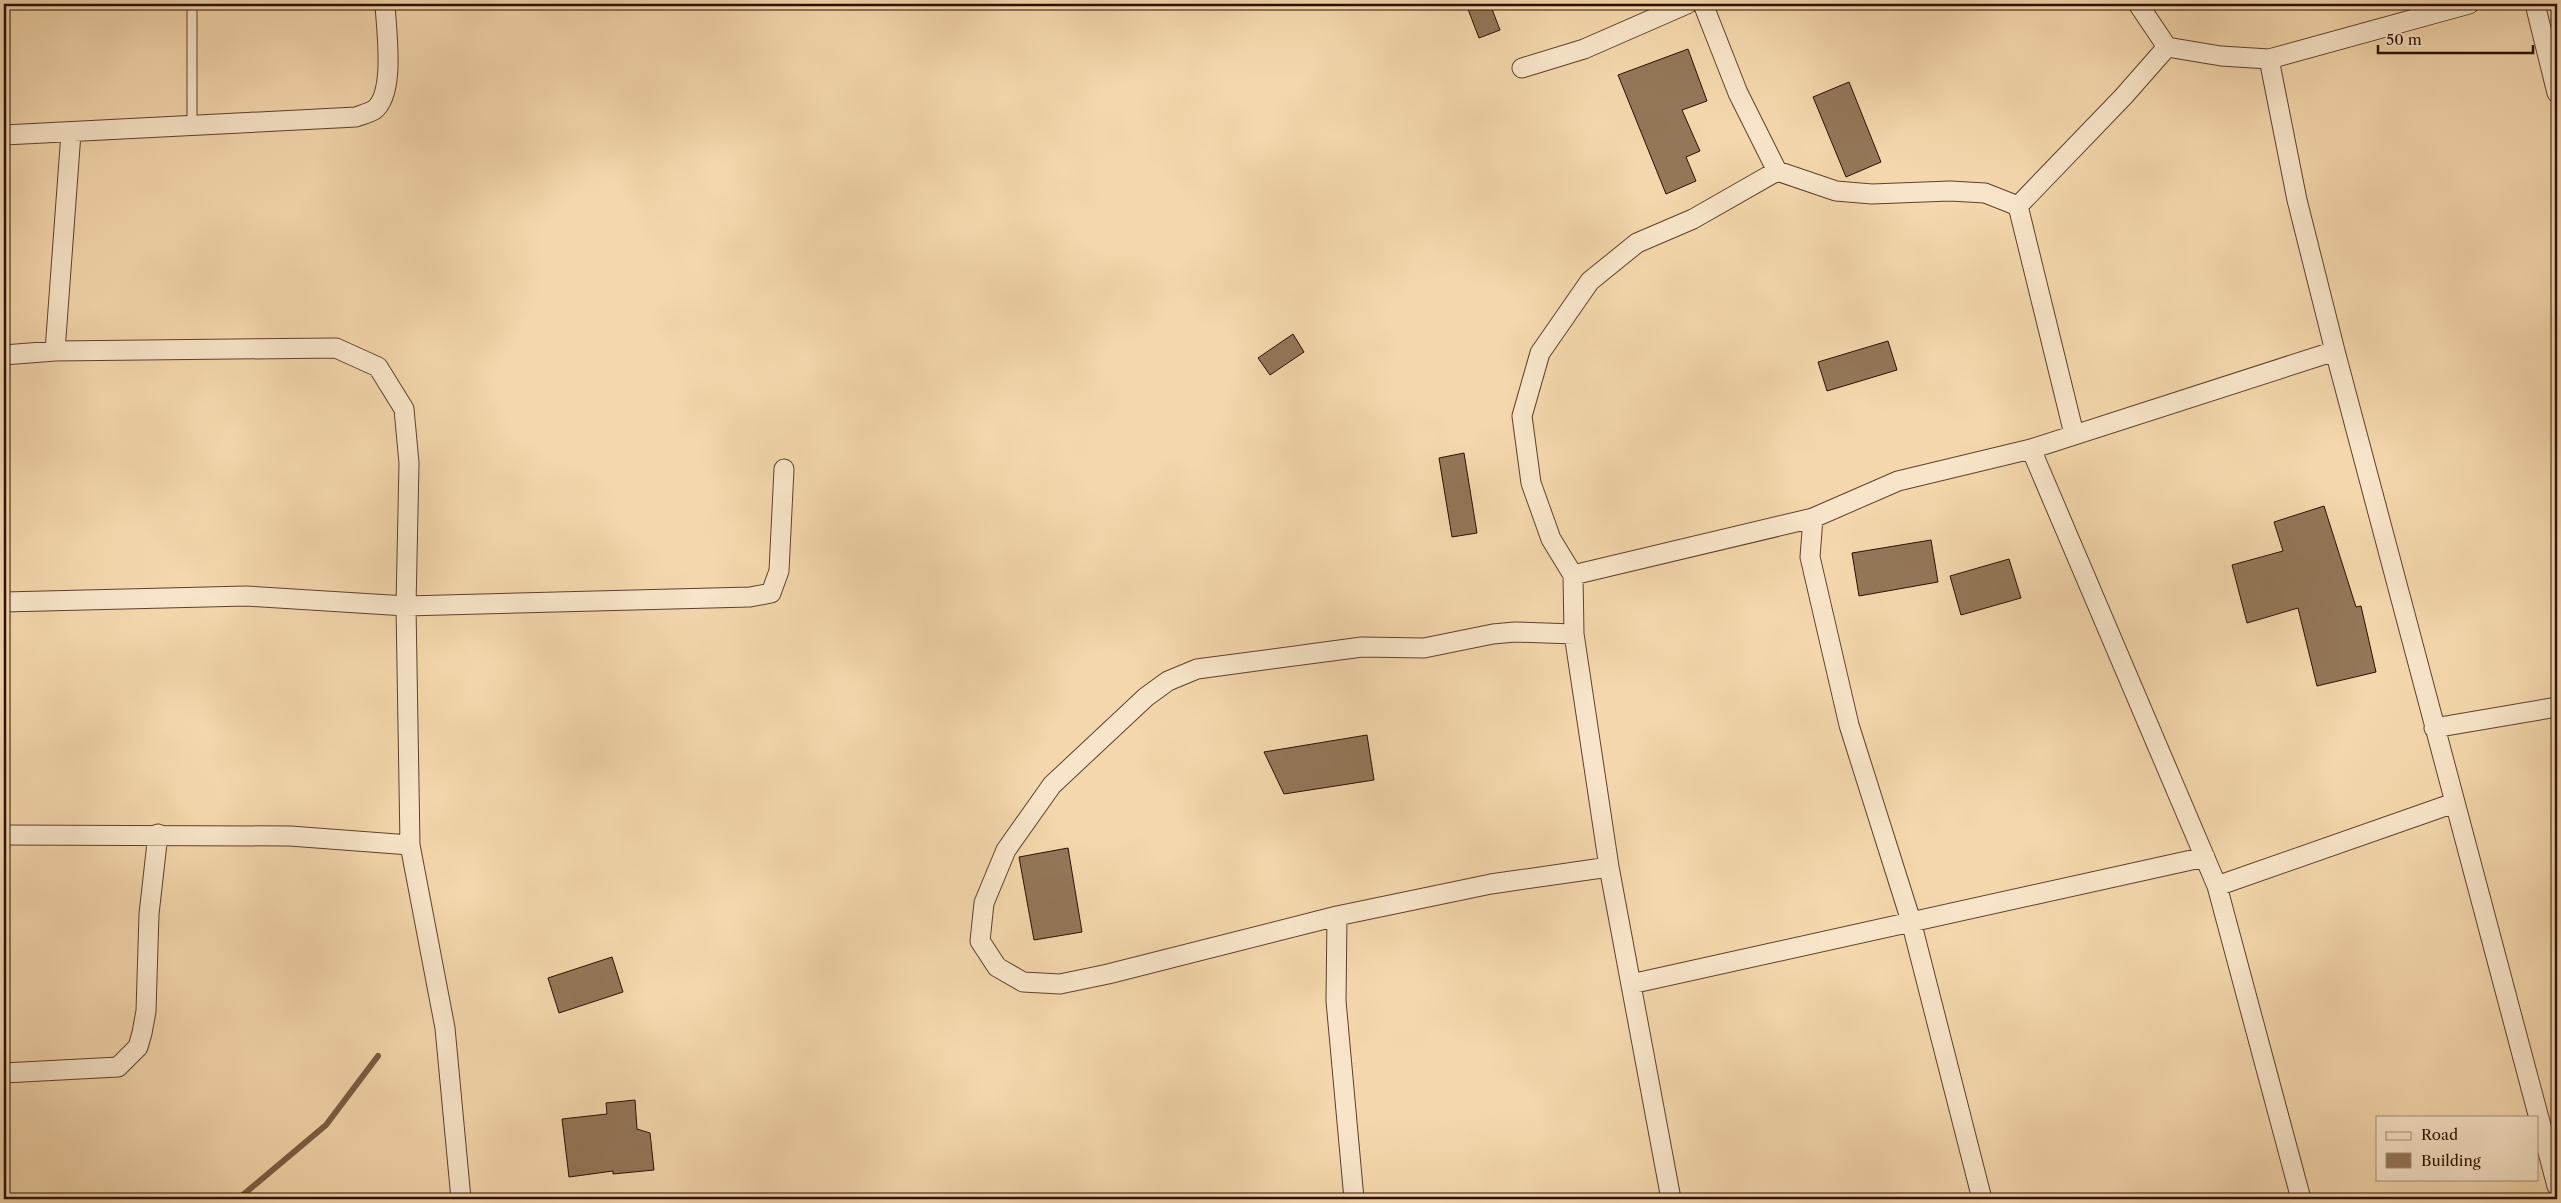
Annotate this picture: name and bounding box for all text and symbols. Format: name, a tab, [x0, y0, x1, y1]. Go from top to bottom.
scale bar	[2378, 22, 2534, 54]
text: 50 m	[2386, 30, 2422, 49]
legend	[2376, 1116, 2538, 1180]
text: Road	[2421, 1125, 2458, 1144]
text: Building	[2421, 1151, 2481, 1170]

